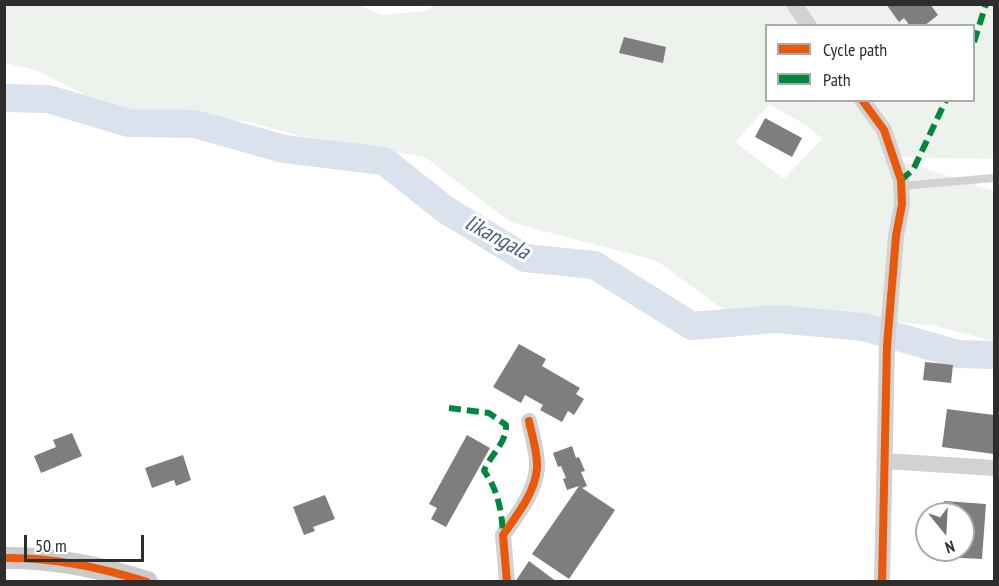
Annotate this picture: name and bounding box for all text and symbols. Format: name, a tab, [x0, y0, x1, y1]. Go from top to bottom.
legend	[765, 24, 975, 102]
text: Cycle path	[823, 38, 887, 61]
text: Path	[823, 68, 851, 91]
water label: likangala	[460, 210, 534, 266]
north arrow	[915, 502, 975, 562]
scale bar	[27, 523, 147, 561]
text: 50 m	[35, 534, 67, 557]
text: N	[943, 536, 957, 558]

